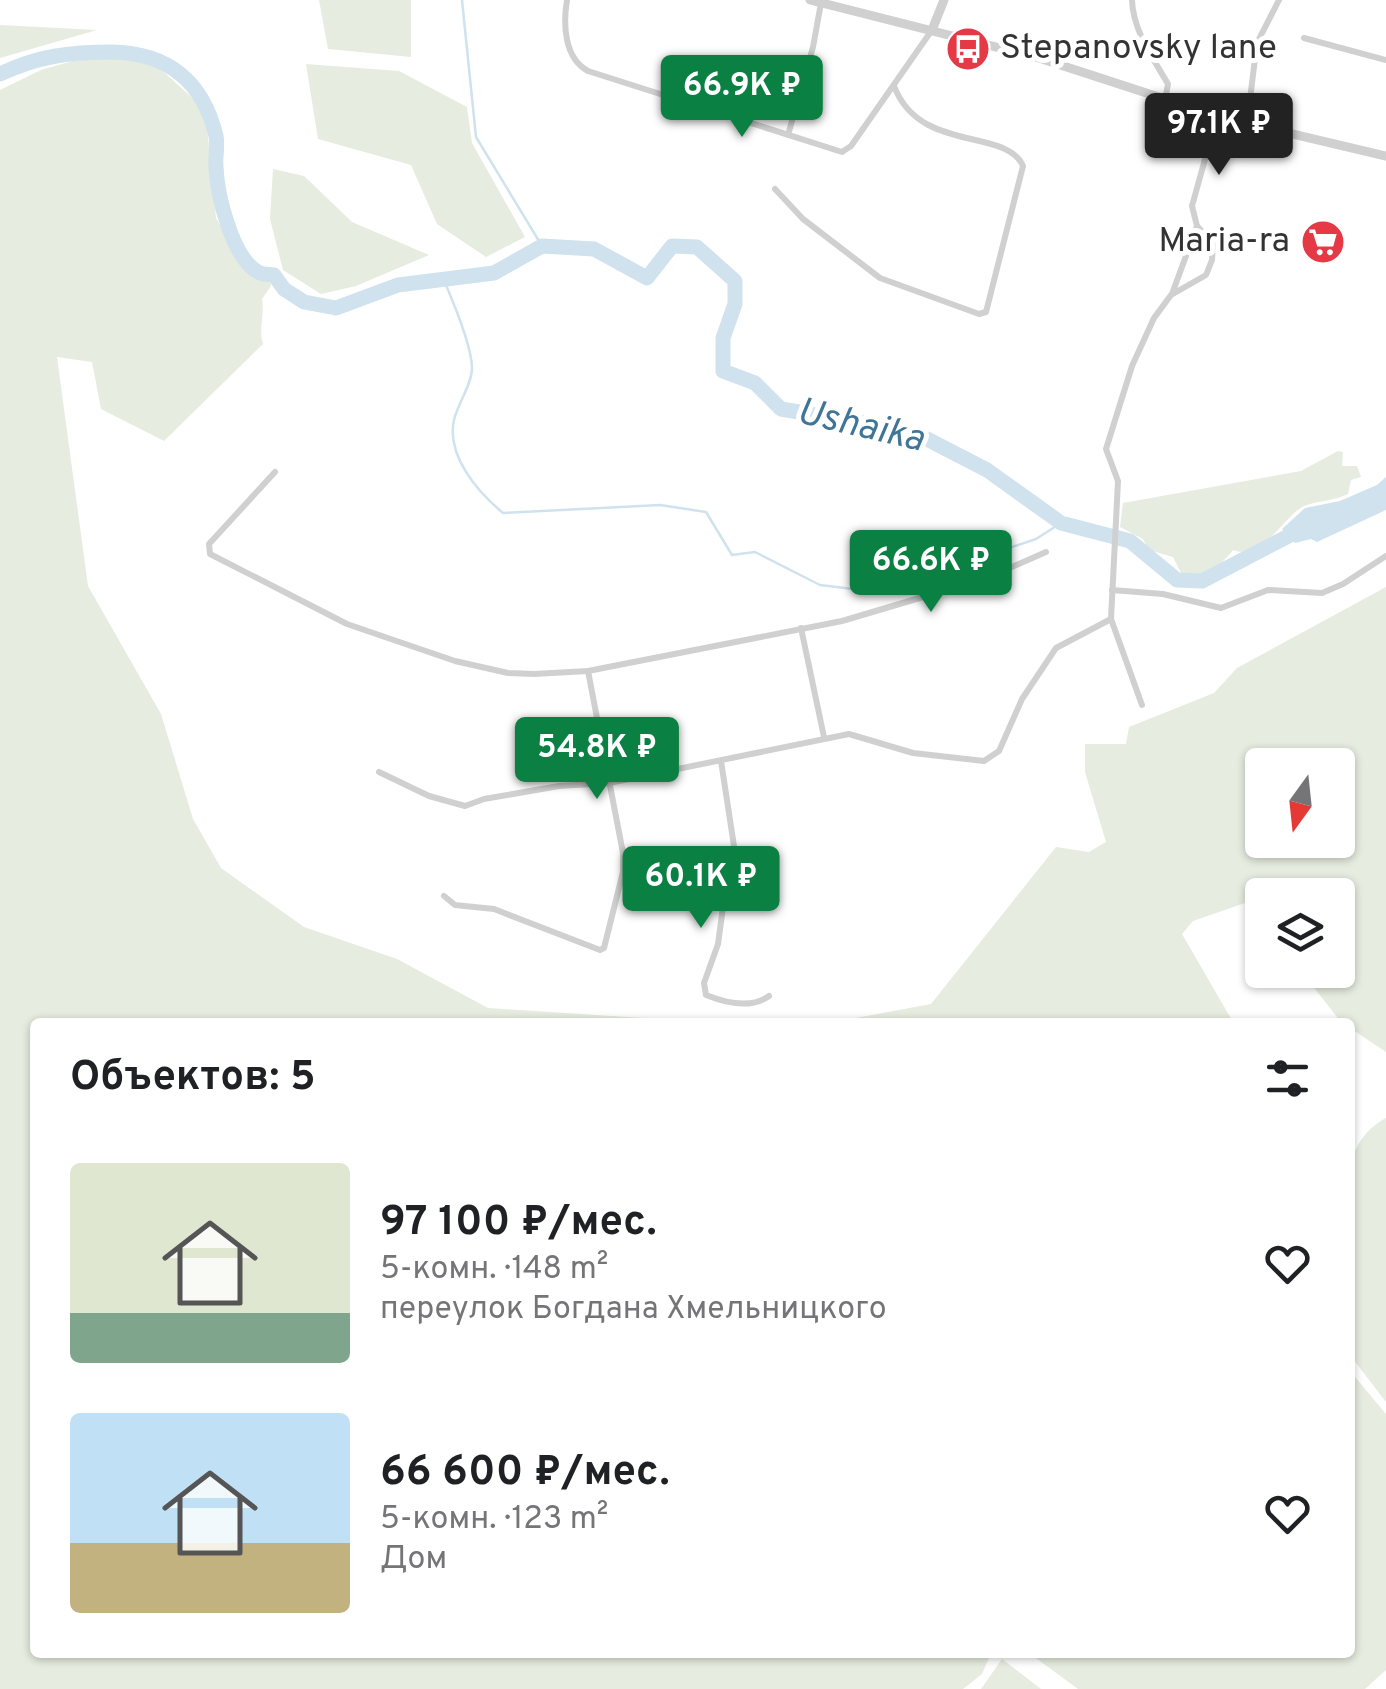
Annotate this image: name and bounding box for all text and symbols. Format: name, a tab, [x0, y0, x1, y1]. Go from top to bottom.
bus stop icon: Stepanovsky lane	[945, 26, 991, 72]
place label: Stepanovsky lane	[1000, 27, 1277, 71]
pin: 66.9K ₽	[650, 55, 834, 140]
text: 66.9K ₽	[683, 67, 801, 107]
pin: 97.1K ₽	[1127, 93, 1311, 178]
text: 97.1K ₽	[1167, 105, 1271, 145]
supermarket icon: Maria-ra	[1300, 219, 1346, 265]
place label: Maria-ra	[1158, 220, 1290, 264]
water label: Ushaika	[792, 389, 929, 465]
pin: 66.6K ₽	[839, 530, 1023, 615]
text: 66.6K ₽	[872, 542, 990, 582]
pin: 54.8K ₽	[505, 717, 689, 802]
text: 54.8K ₽	[537, 729, 657, 769]
north arrow	[1245, 748, 1355, 858]
map controls	[1245, 748, 1355, 988]
pin: 60.1K ₽	[609, 846, 793, 931]
text: 60.1K ₽	[645, 858, 757, 898]
button: layers	[1245, 878, 1355, 988]
icon: filters	[1260, 1051, 1315, 1106]
text: Объектов: 5	[70, 1052, 316, 1105]
text: 97 100 ₽/мес.	[380, 1197, 657, 1250]
icon: home	[150, 1203, 270, 1323]
icon: heart	[1260, 1236, 1315, 1291]
text: 5-комн. · 148 m²	[380, 1250, 608, 1290]
text: переулок Богдана Хмельницкого	[380, 1290, 887, 1330]
text: 66 600 ₽/мес.	[380, 1447, 670, 1500]
icon: home	[150, 1453, 270, 1573]
icon: heart	[1260, 1486, 1315, 1541]
text: 5-комн. · 123 m²	[380, 1500, 608, 1540]
text: Дом	[380, 1540, 447, 1580]

